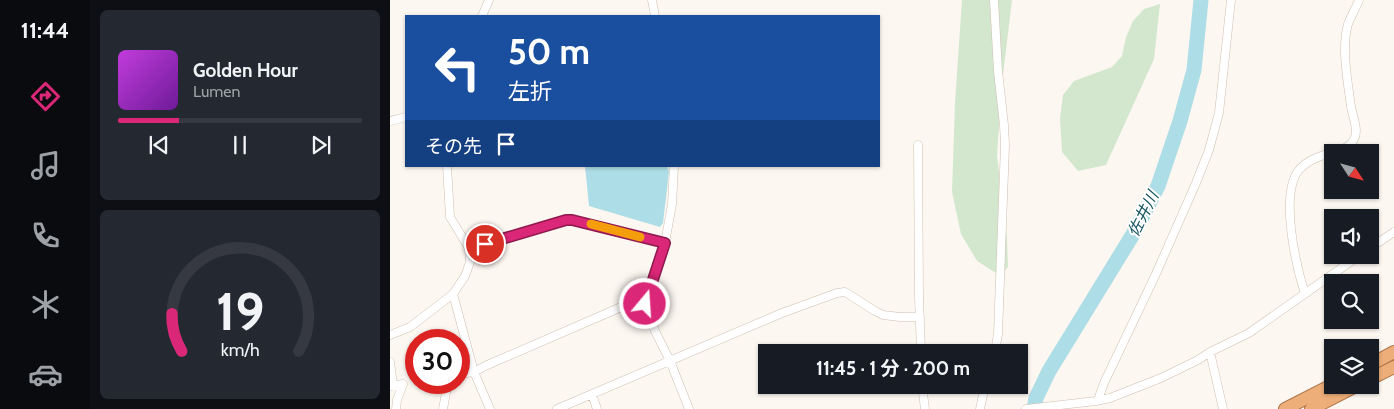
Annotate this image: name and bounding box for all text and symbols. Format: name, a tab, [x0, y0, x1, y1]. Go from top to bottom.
text: 11:44	[21, 17, 69, 44]
text: 50 m	[508, 30, 590, 73]
icon: left	[425, 35, 490, 100]
text: Golden Hour	[193, 59, 298, 82]
text: 左折	[508, 78, 552, 105]
icon: directions	[28, 79, 63, 114]
text: Lumen	[193, 82, 240, 101]
icon: arrive	[492, 130, 520, 158]
icon: previous	[145, 131, 173, 159]
icon: pause	[226, 131, 254, 159]
icon: next	[307, 131, 335, 159]
text: その先	[425, 135, 482, 158]
north arrow	[1324, 144, 1379, 199]
map controls	[1324, 144, 1379, 394]
icon: music	[28, 148, 63, 183]
water label: 佐井川	[1124, 187, 1163, 240]
button: sound	[1324, 209, 1379, 264]
icon: phone	[28, 218, 63, 253]
pin	[464, 223, 506, 265]
icon: arrive	[471, 230, 499, 258]
button: search	[1324, 274, 1379, 329]
position arrow	[618, 277, 670, 329]
text: 19	[216, 280, 264, 343]
icon: climate	[28, 287, 63, 322]
speed limit sign: 30	[405, 329, 470, 394]
text: km/h	[220, 339, 260, 360]
button: layers	[1324, 339, 1379, 394]
icon: car	[28, 357, 63, 392]
text: 11:45 · 1 分 · 200 m	[816, 357, 970, 380]

